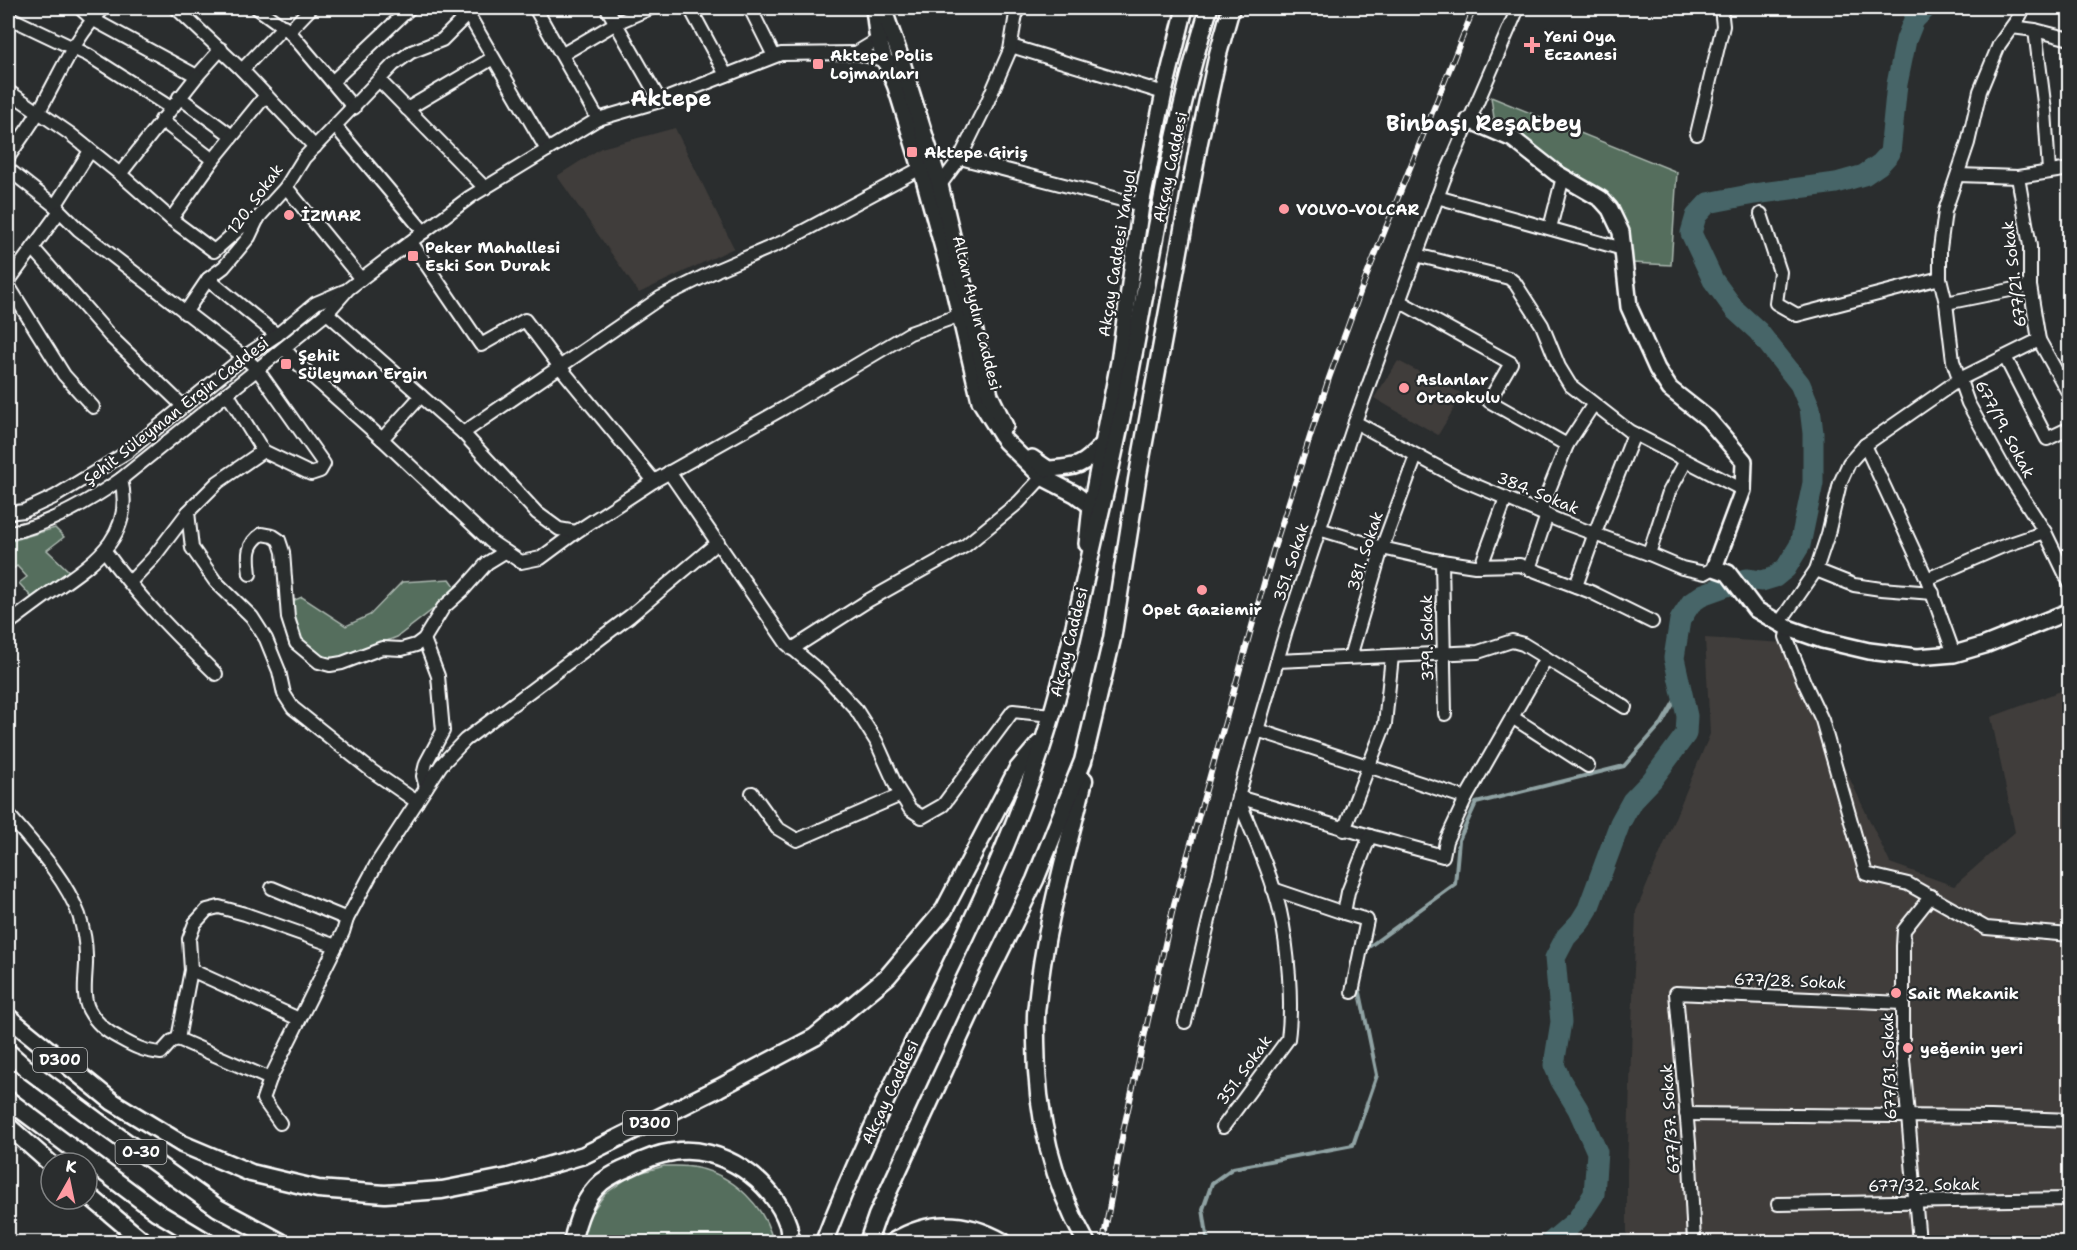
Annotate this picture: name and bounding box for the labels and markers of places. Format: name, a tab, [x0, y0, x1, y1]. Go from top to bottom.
place label: Yeni Oya Eczanesi	[1544, 26, 1617, 65]
marker: Yeni Oya Eczanesi	[1525, 38, 1539, 52]
place label: Aktepe Polis Lojmanları	[830, 45, 933, 84]
marker: Aktepe Polis Lojmanları	[811, 57, 825, 71]
place label: Aktepe Giriş	[924, 142, 1028, 163]
marker: Aktepe Giriş	[905, 145, 919, 159]
place label: VOLVO-VOLCAR	[1296, 199, 1420, 220]
marker: VOLVO-VOLCAR	[1277, 202, 1291, 216]
place label: İZMAR	[301, 205, 361, 226]
marker: İZMAR	[282, 208, 296, 222]
place label: Peker Mahallesi Eski Son Durak	[425, 237, 560, 276]
marker: Peker Mahallesi Eski Son Durak	[406, 249, 420, 263]
place label: Şehit Süleyman Ergin	[298, 345, 428, 384]
marker: Şehit Süleyman Ergin	[279, 357, 293, 371]
place label: Aslanlar Ortaokulu	[1416, 369, 1501, 408]
marker: Aslanlar Ortaokulu	[1397, 381, 1411, 395]
marker: Opet Gaziemir	[1195, 583, 1209, 597]
place label: Opet Gaziemir	[1142, 599, 1262, 620]
place label: Sait Mekanik	[1908, 983, 2019, 1004]
marker: Sait Mekanik	[1889, 986, 1903, 1000]
place label: yeğenin yeri	[1920, 1038, 2023, 1059]
marker: yeğenin yeri	[1901, 1041, 1915, 1055]

